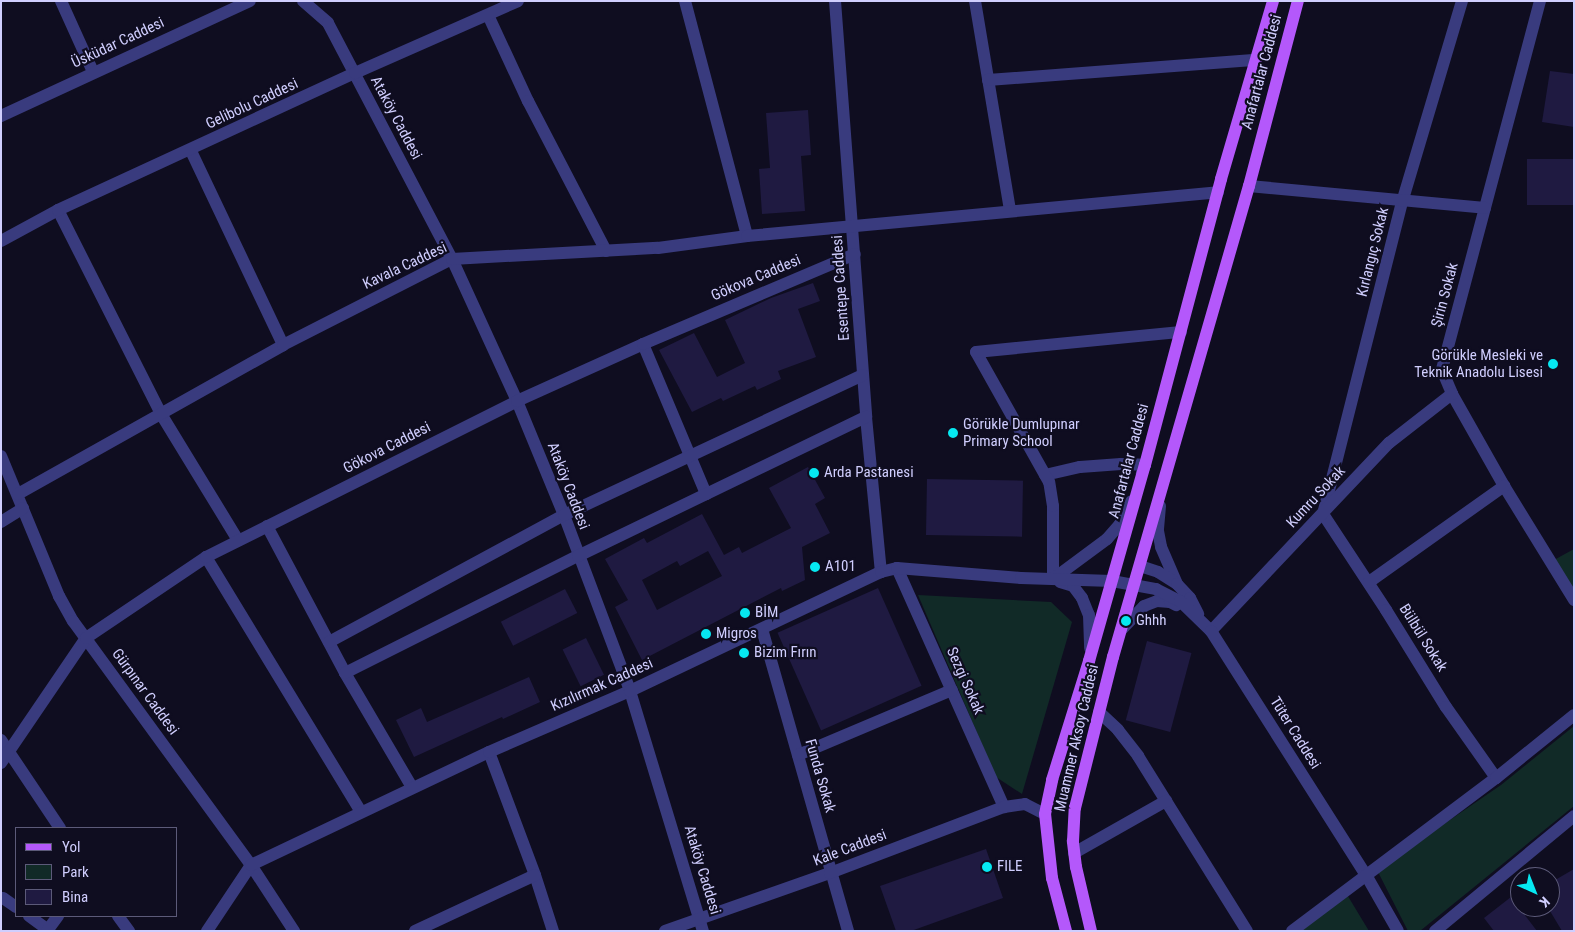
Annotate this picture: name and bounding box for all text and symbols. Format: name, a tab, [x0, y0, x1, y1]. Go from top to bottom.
street label: Anafartalar Caddesi	[1238, 13, 1286, 131]
street label: Üsküdar Caddesi	[69, 14, 167, 72]
street label: Ataköy Caddesi	[366, 73, 426, 163]
street label: Gelibolu Caddesi	[203, 75, 301, 133]
street label: Kırlangıç Sokak	[1353, 205, 1393, 299]
street label: Esentepe Caddesi	[828, 235, 854, 341]
street label: Kavala Caddesi	[360, 239, 450, 293]
street label: Gökova Caddesi	[709, 251, 803, 305]
street label: Şirin Sokak	[1428, 261, 1462, 329]
place label: Görükle Mesleki ve Teknik Anadolu Lisesi	[1414, 346, 1543, 381]
marker: Görükle Mesleki ve Teknik Anadolu Lisesi	[1547, 358, 1559, 370]
street label: Anafartalar Caddesi	[1105, 402, 1153, 520]
place label: Görükle Dumlupınar Primary School	[963, 415, 1080, 450]
street label: Gökova Caddesi	[340, 418, 434, 478]
marker: Görükle Dumlupınar Primary School	[947, 427, 959, 439]
street label: Ataköy Caddesi	[543, 440, 593, 532]
street label: Kumru Sokak	[1283, 462, 1349, 532]
place label: Arda Pastanesi	[824, 464, 914, 482]
marker: Arda Pastanesi	[808, 467, 820, 479]
place label: A101	[825, 558, 856, 576]
marker: A101	[809, 561, 821, 573]
street label: Bülbül Sokak	[1395, 601, 1451, 675]
place label: BİM	[755, 604, 778, 622]
marker: BİM	[739, 607, 751, 619]
place label: Ghhh	[1136, 612, 1167, 630]
marker: Ghhh	[1120, 615, 1132, 627]
place label: Migros	[716, 625, 757, 643]
marker: Migros	[700, 628, 712, 640]
place label: Bizim Fırın	[754, 644, 817, 662]
street label: Gürpınar Caddesi	[108, 645, 182, 739]
street label: Sezgi Sokak	[942, 645, 988, 717]
marker: Bizim Fırın	[738, 647, 750, 659]
street label: Kızılırmak Caddesi	[548, 654, 656, 716]
street label: Muammer Aksoy Caddesi	[1051, 663, 1103, 813]
street label: Tüter Caddesi	[1266, 694, 1324, 772]
street label: Funda Sokak	[801, 737, 839, 815]
street label: Ataköy Caddesi	[680, 823, 724, 917]
street label: Kale Caddesi	[811, 826, 889, 870]
legend	[15, 827, 178, 917]
text: Yol	[62, 838, 80, 856]
place label: FILE	[997, 858, 1023, 876]
marker: FILE	[981, 861, 993, 873]
text: Park	[62, 863, 89, 881]
north arrow	[1510, 867, 1560, 917]
text: Bina	[62, 888, 88, 906]
text: K	[1536, 894, 1553, 911]

